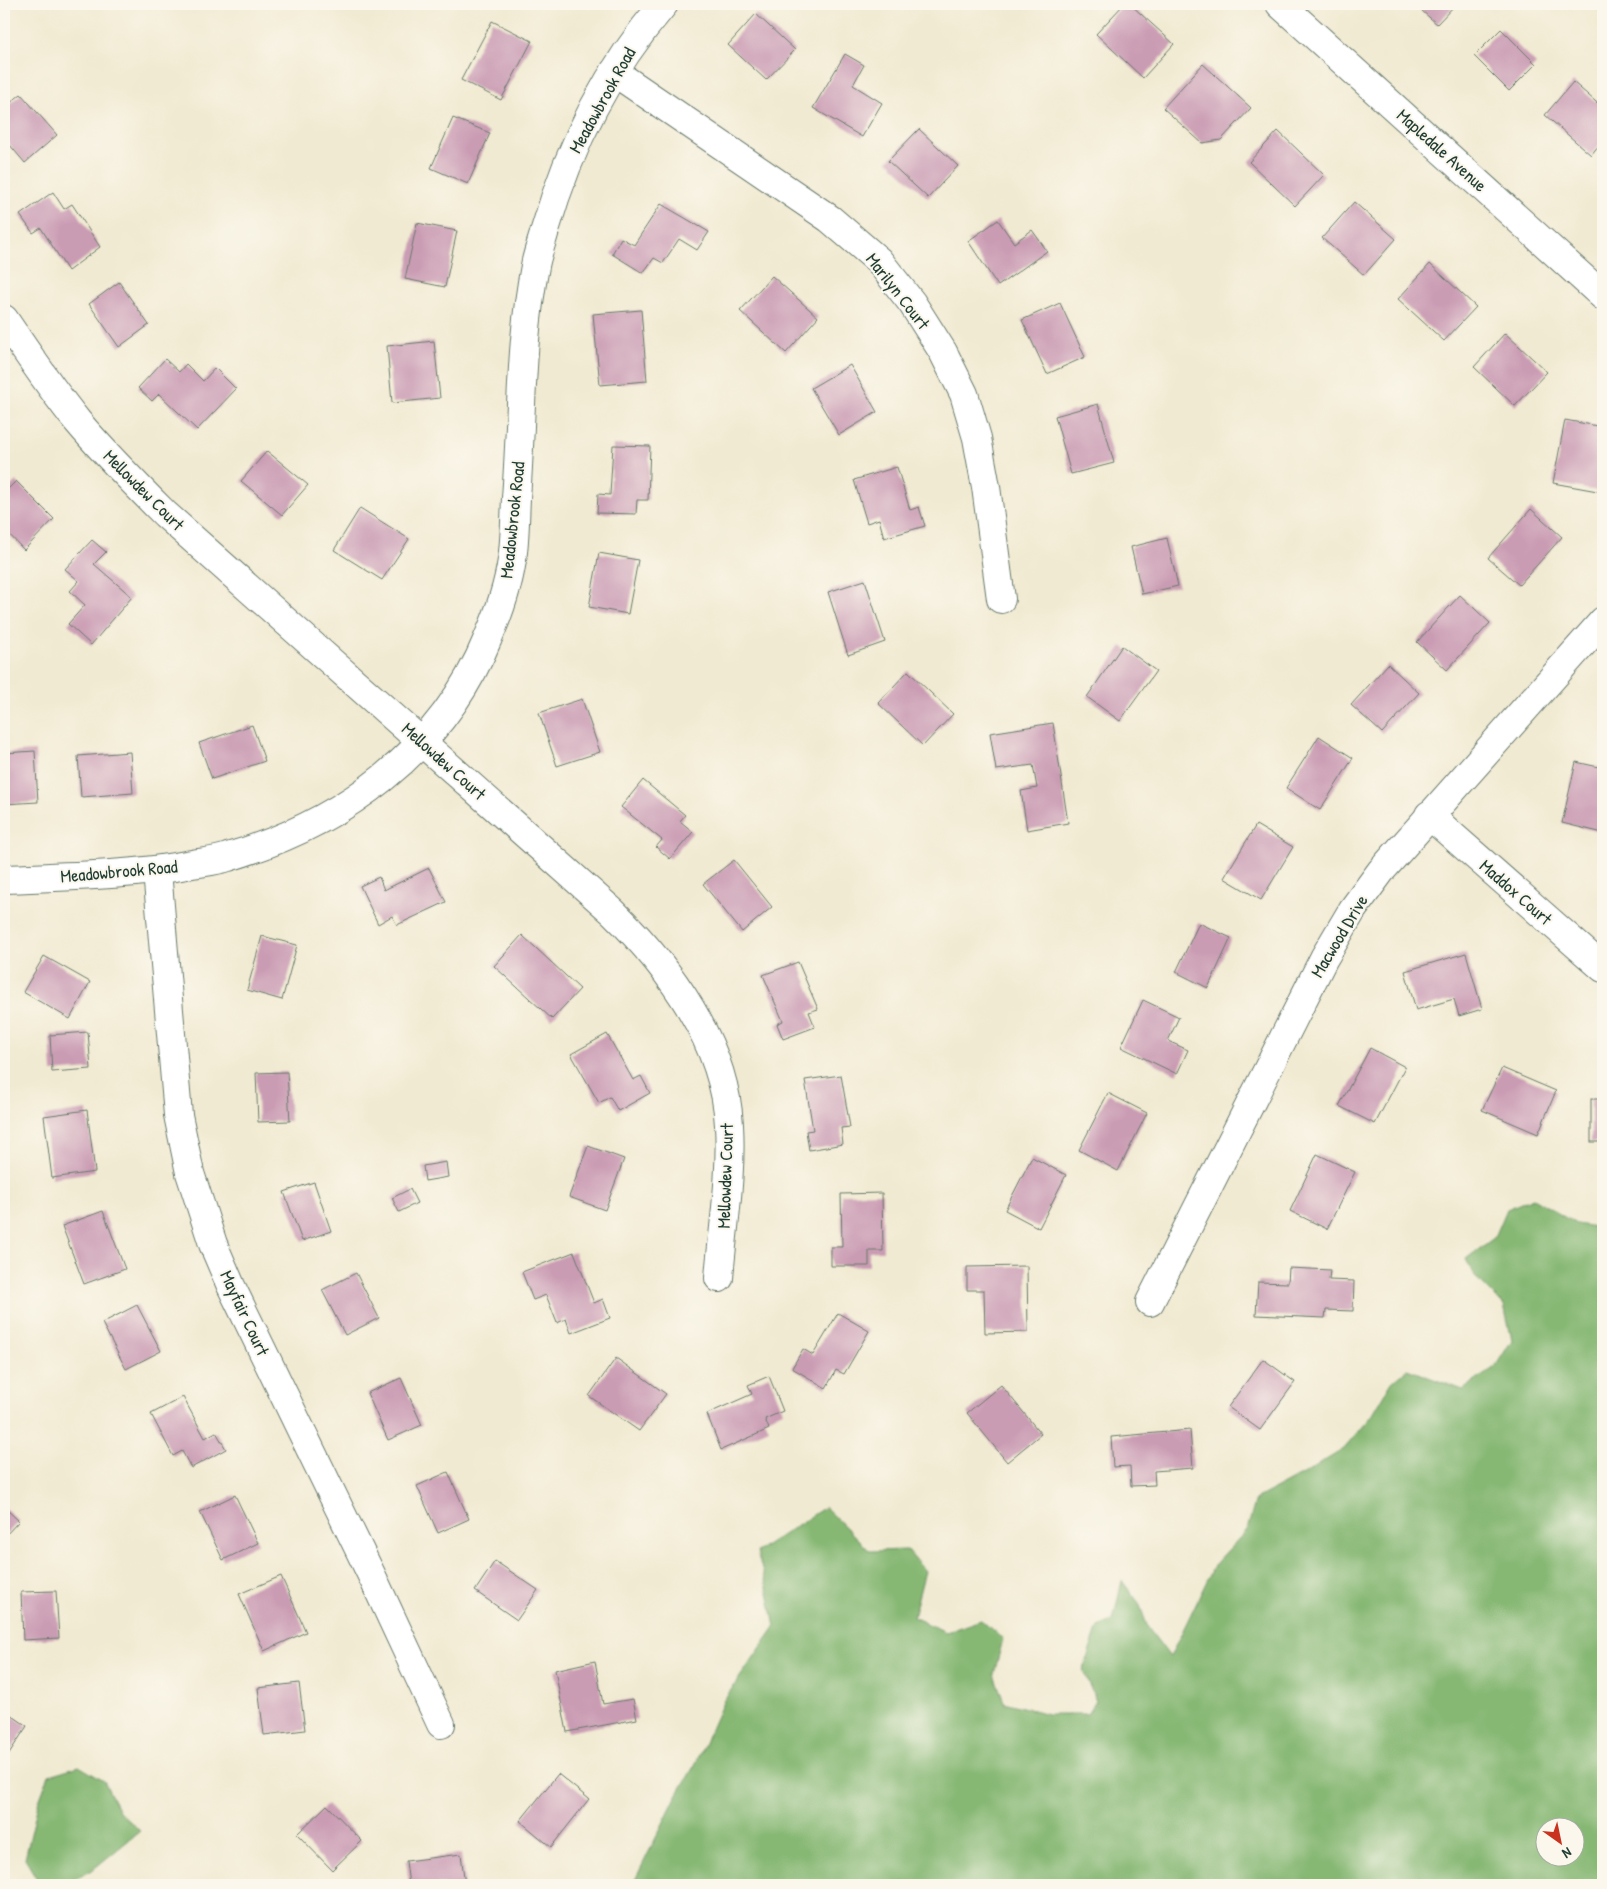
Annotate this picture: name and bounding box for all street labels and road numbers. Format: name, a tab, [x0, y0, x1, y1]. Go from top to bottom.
street label: Meadowbrook Road	[563, 43, 641, 157]
street label: Mapledale Avenue	[1392, 103, 1492, 197]
street label: Marilyn Court	[860, 248, 936, 335]
street label: Mellowdew Court	[98, 444, 191, 537]
street label: Meadowbrook Road	[493, 460, 531, 580]
street label: Mellowdew Court	[396, 716, 492, 806]
street label: Meadowbrook Road	[59, 853, 179, 889]
street label: Maddox Court	[1474, 853, 1558, 931]
street label: Macwood Drive	[1304, 890, 1374, 982]
street label: Mellowdew Court	[711, 1122, 739, 1229]
street label: Mayfair Court	[214, 1266, 276, 1360]

